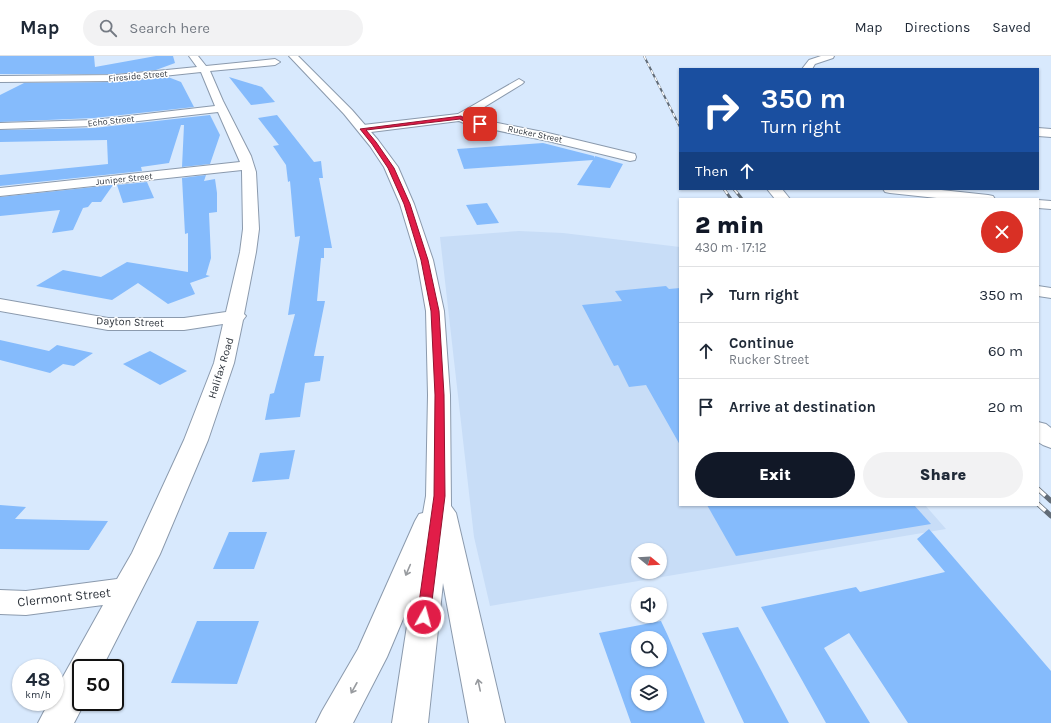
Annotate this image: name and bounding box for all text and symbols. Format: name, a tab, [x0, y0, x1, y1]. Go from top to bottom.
search box	[83, 10, 363, 46]
text: Map	[20, 17, 59, 39]
icon: search	[97, 17, 119, 39]
text: Search here	[129, 19, 210, 37]
text: Map	[855, 19, 883, 36]
text: Directions	[905, 19, 970, 36]
text: Saved	[992, 19, 1031, 36]
street label: Fireside Street	[108, 68, 169, 84]
text: 350 m	[761, 82, 846, 115]
icon: right	[695, 84, 747, 136]
pin	[463, 107, 497, 141]
icon: arrive	[469, 113, 491, 135]
street label: Echo Street	[87, 114, 135, 128]
text: Turn right	[761, 116, 841, 138]
street label: Rucker Street	[507, 123, 564, 145]
icon: ahead	[736, 160, 758, 182]
text: Then	[695, 162, 728, 180]
street label: Juniper Street	[95, 171, 154, 187]
text: 2 min	[695, 211, 764, 239]
button: close	[981, 211, 1023, 253]
text: 430 m · 17:12	[695, 240, 767, 255]
icon: right	[695, 284, 717, 306]
text: Turn right	[729, 286, 799, 304]
text: 350 m	[979, 286, 1023, 304]
street label: Dayton Street	[96, 314, 164, 330]
text: Continue	[729, 334, 794, 352]
street label: Halifax Road	[206, 336, 236, 400]
icon: ahead	[695, 340, 717, 362]
text: 60 m	[988, 342, 1023, 360]
text: Rucker Street	[729, 352, 809, 367]
icon: arrive	[695, 396, 717, 418]
text: Arrive at destination	[729, 398, 876, 416]
text: 20 m	[988, 398, 1023, 416]
button: Exit	[695, 452, 855, 498]
button: Share	[863, 452, 1023, 498]
north arrow	[631, 543, 667, 579]
map controls	[631, 543, 667, 711]
one-way arrow	[404, 564, 411, 576]
street label: Clermont Street	[17, 585, 112, 609]
button: sound	[631, 587, 667, 623]
position arrow	[403, 596, 445, 638]
button: search	[631, 631, 667, 667]
speed limit sign: 50	[72, 659, 124, 711]
text: 48	[26, 668, 50, 691]
button: layers	[631, 675, 667, 711]
one-way arrow	[474, 679, 482, 692]
one-way arrow	[349, 682, 357, 694]
text: km/h	[25, 689, 51, 701]

